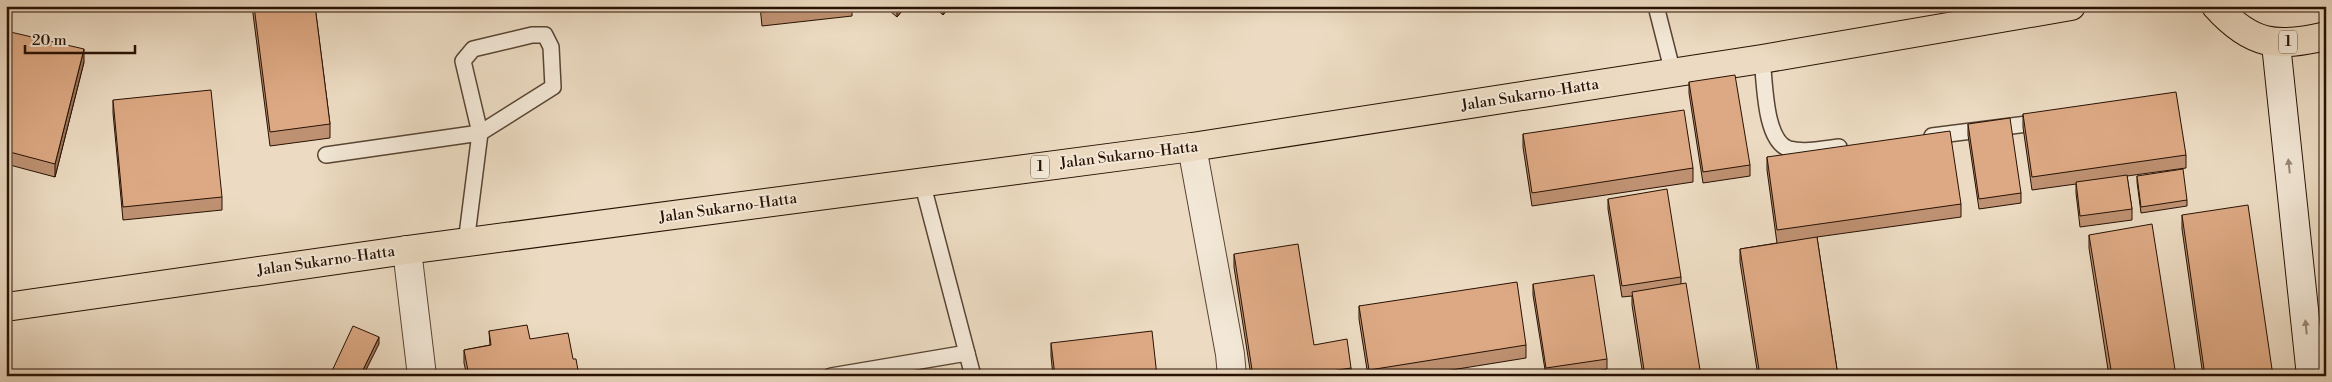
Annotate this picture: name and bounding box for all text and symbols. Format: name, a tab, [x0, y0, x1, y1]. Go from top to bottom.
scale bar	[25, 22, 135, 54]
text: 20 m	[32, 31, 67, 50]
road number: 1	[2279, 31, 2297, 54]
street label: Jalan Sukarno-Hatta	[1459, 75, 1601, 115]
street label: Jalan Sukarno-Hatta	[1058, 137, 1200, 173]
road number: 1	[1031, 156, 1049, 178]
one-way arrow	[2285, 157, 2293, 173]
street label: Jalan Sukarno-Hatta	[657, 189, 799, 227]
street label: Jalan Sukarno-Hatta	[255, 242, 397, 280]
one-way arrow	[2302, 319, 2310, 335]

